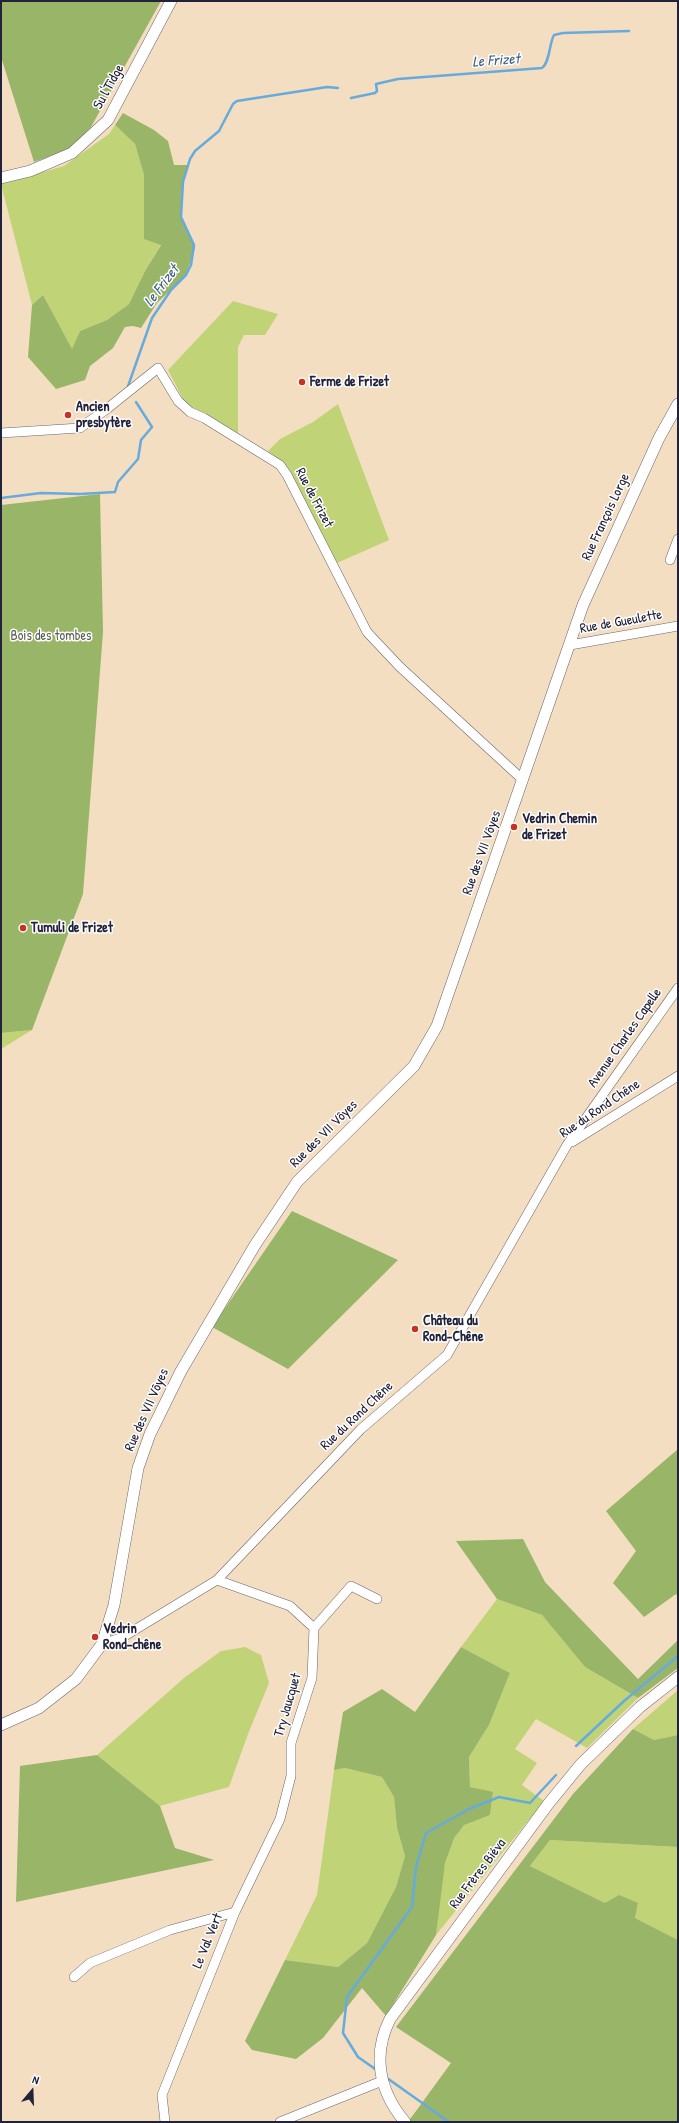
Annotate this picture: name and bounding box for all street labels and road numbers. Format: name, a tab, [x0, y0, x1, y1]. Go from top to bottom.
street label: Su l'Tîdge	[90, 62, 128, 112]
street label: Rue de Frizet	[291, 465, 337, 531]
street label: Rue François Lorge	[579, 471, 633, 563]
street label: Rue de Gueulette	[579, 607, 663, 637]
street label: Rue des VII Vôyes	[459, 809, 505, 897]
street label: Avenue Charles Capelle	[584, 985, 666, 1091]
street label: Rue du Rond Chêne	[557, 1076, 643, 1142]
street label: Rue des VII Vôyes	[287, 1097, 361, 1171]
street label: Rue des VII Vôyes	[121, 1366, 173, 1454]
street label: Rue du Rond Chêne	[317, 1378, 397, 1454]
street label: Try Jaucquet	[271, 1671, 305, 1739]
street label: Rue Frères Biéva	[446, 1836, 510, 1912]
street label: Le Val Vert	[189, 1911, 227, 1971]

